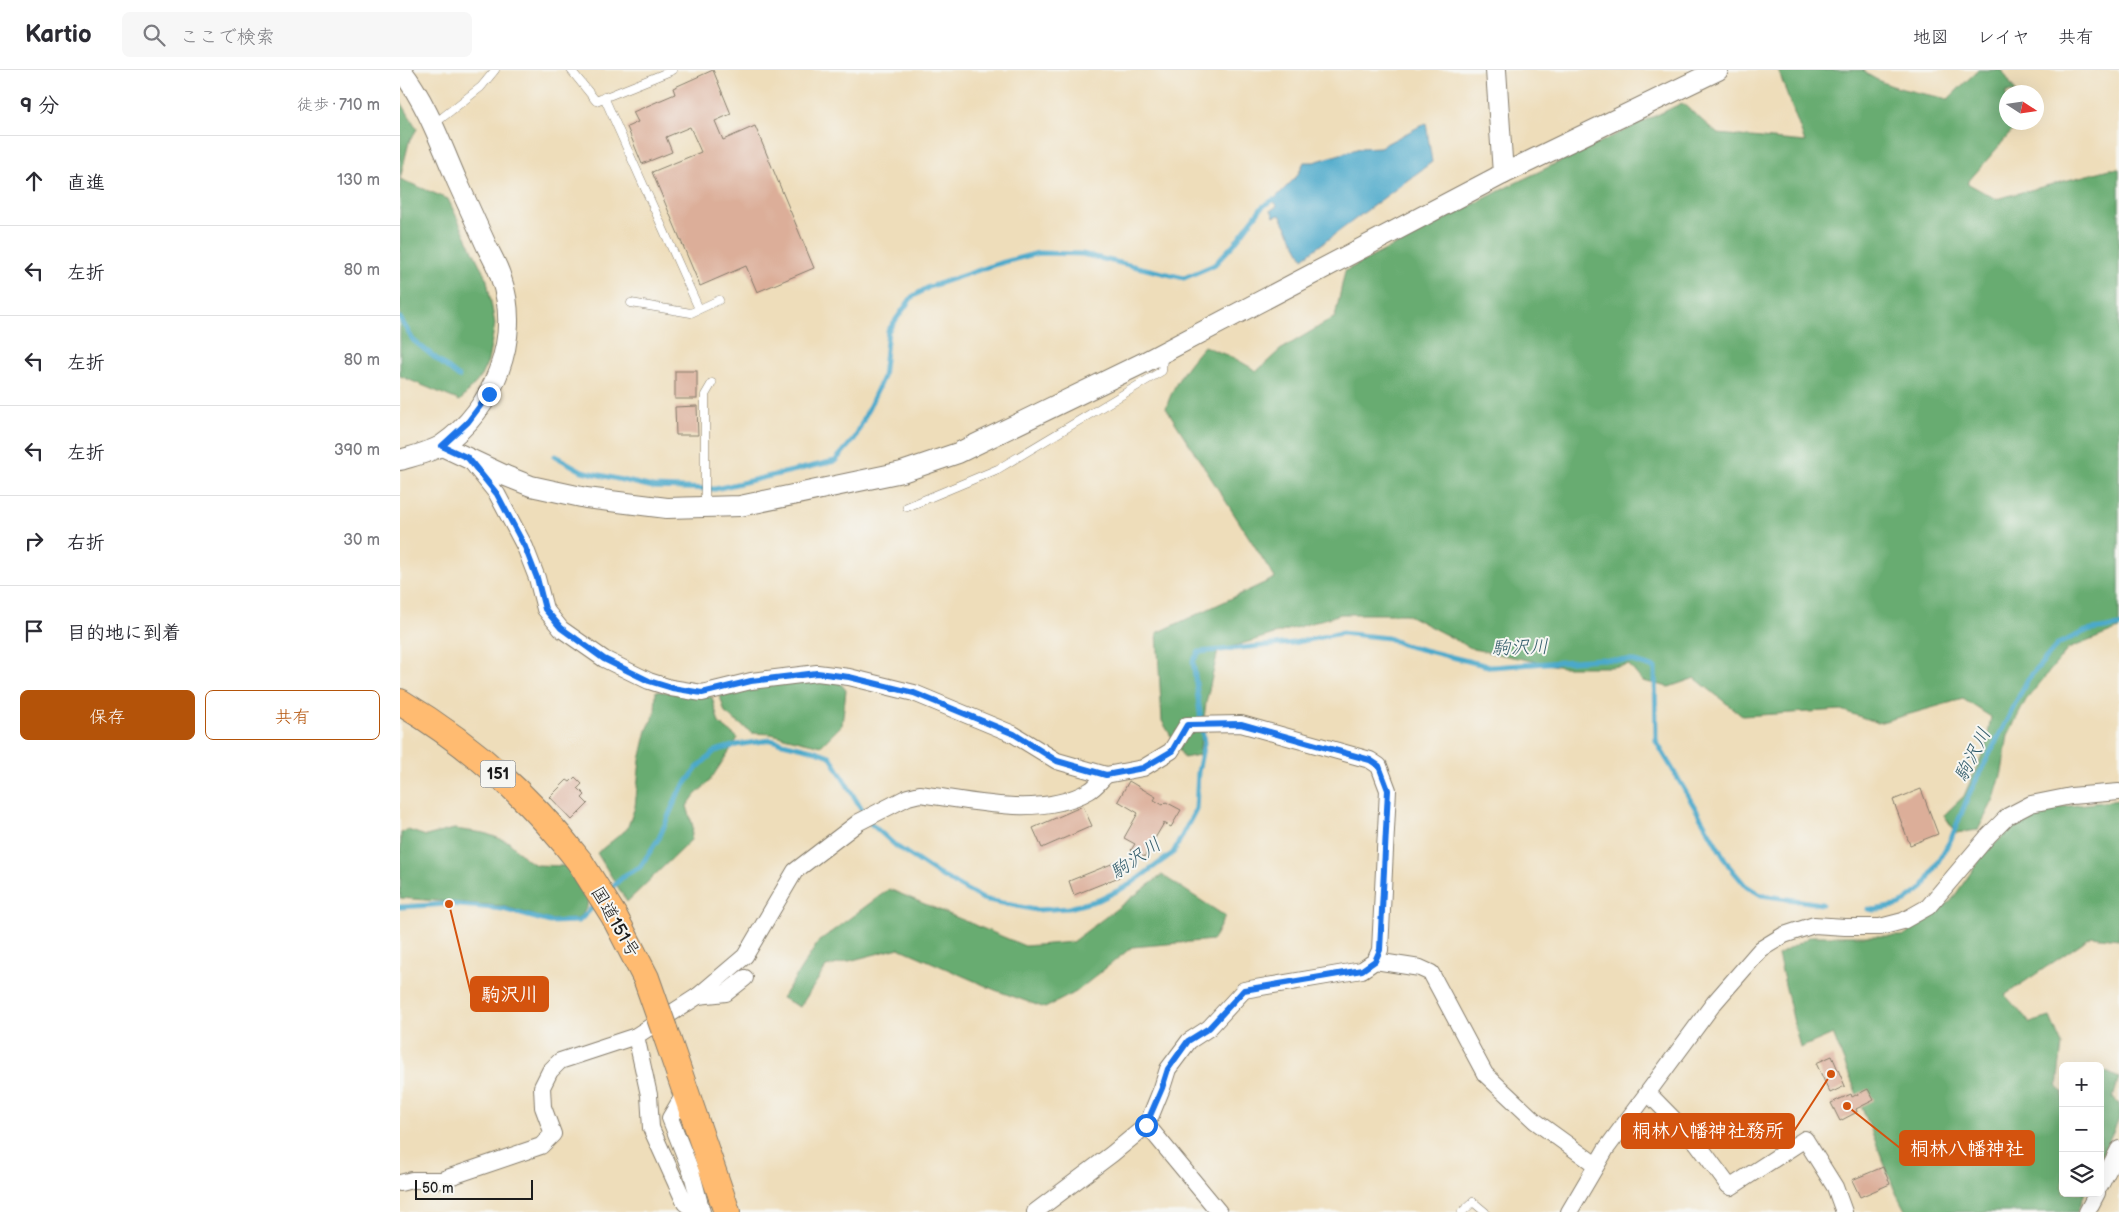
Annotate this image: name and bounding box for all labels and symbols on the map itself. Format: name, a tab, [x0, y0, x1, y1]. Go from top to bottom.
north arrow	[1999, 85, 2044, 130]
route end	[478, 383, 501, 406]
water label: 駒沢川	[1491, 636, 1549, 660]
water label: 駒沢川	[1950, 724, 1996, 786]
road number: 151	[480, 761, 516, 788]
water label: 駒沢川	[1106, 833, 1166, 885]
street label: 国道151号	[586, 883, 644, 961]
callout: 駒沢川	[471, 977, 548, 1011]
text: 駒沢川	[481, 984, 539, 1007]
route start	[1135, 1114, 1158, 1137]
callout: 桐林八幡神社務所	[1622, 1114, 1794, 1148]
text: 桐林八幡神社務所	[1632, 1120, 1784, 1143]
callout: 桐林八幡神社	[1900, 1131, 2034, 1165]
text: 桐林八幡神社	[1910, 1138, 2024, 1161]
scale bar	[415, 1177, 532, 1200]

